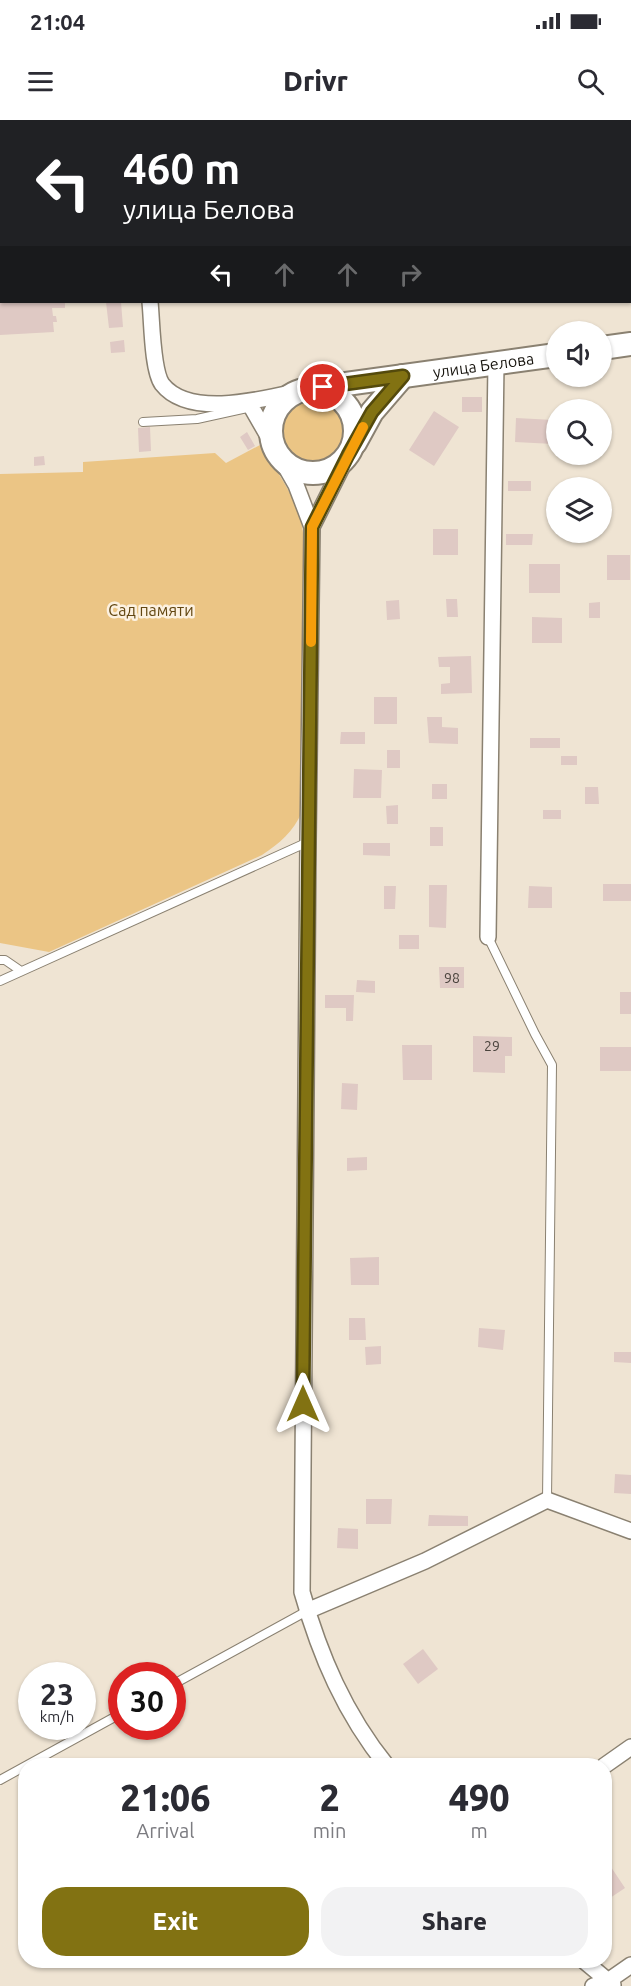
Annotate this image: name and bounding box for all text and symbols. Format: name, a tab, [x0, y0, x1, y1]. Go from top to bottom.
text: 21:04	[30, 9, 85, 34]
icon: menu	[24, 65, 57, 98]
icon: search	[574, 65, 607, 98]
text: Drivr	[283, 66, 348, 96]
icon: left	[24, 144, 102, 222]
text: 460 m	[123, 145, 240, 192]
text: улица Белова	[123, 194, 295, 224]
icon: left	[205, 258, 238, 291]
icon: ahead	[268, 258, 301, 291]
icon: ahead	[331, 258, 364, 291]
icon: right	[394, 258, 427, 291]
map controls	[546, 321, 612, 543]
button: sound	[546, 321, 612, 387]
street label: улица Белова	[432, 349, 535, 381]
pin	[297, 361, 348, 412]
icon: arrive	[306, 370, 339, 403]
button: search	[546, 399, 612, 465]
button: layers	[546, 477, 612, 543]
park label: Сад памяти	[108, 601, 194, 619]
house number: 98	[444, 970, 460, 986]
house number: 29	[484, 1038, 500, 1054]
position arrow	[271, 1372, 335, 1436]
speed limit sign: 30	[108, 1662, 186, 1740]
text: 23	[40, 1677, 74, 1711]
text: km/h	[40, 1708, 74, 1725]
text: 21:06	[120, 1777, 210, 1818]
text: 2	[319, 1777, 340, 1818]
text: 490	[449, 1777, 510, 1818]
text: Arrival	[136, 1819, 195, 1842]
text: min	[313, 1819, 346, 1842]
text: m	[471, 1819, 488, 1842]
button: Exit	[42, 1887, 309, 1956]
button: Share	[321, 1887, 588, 1956]

